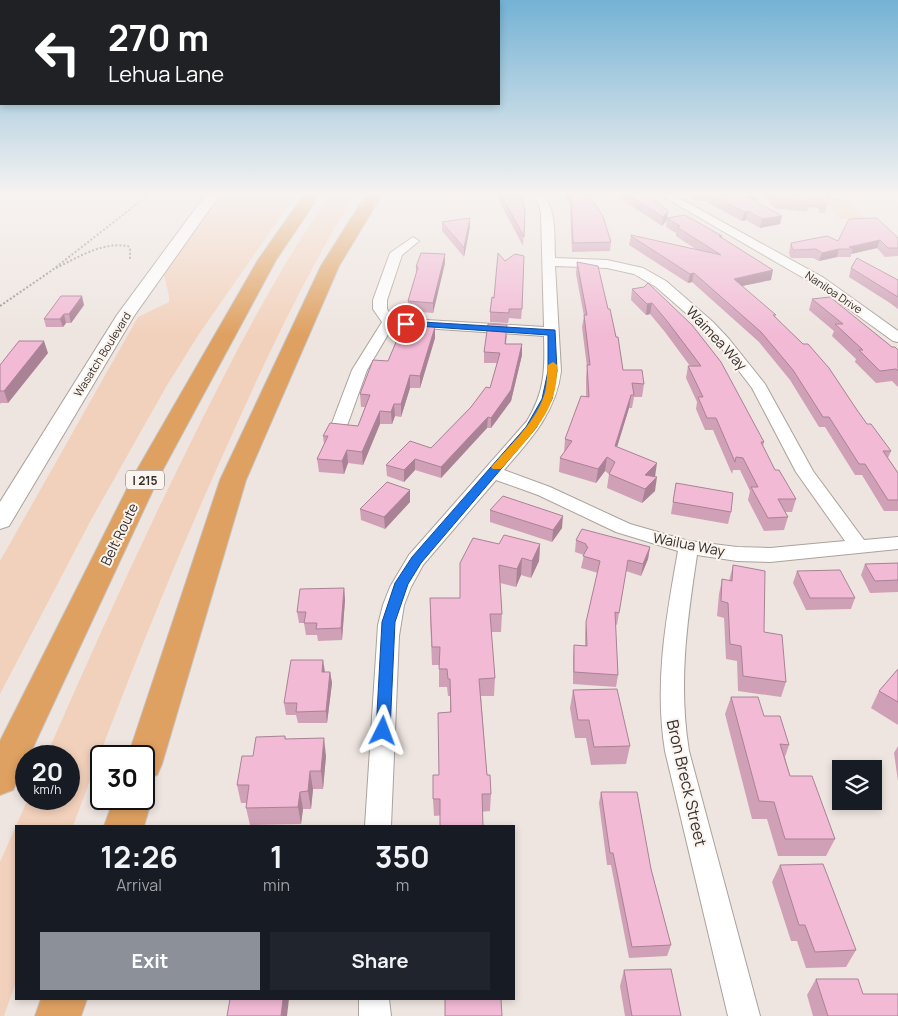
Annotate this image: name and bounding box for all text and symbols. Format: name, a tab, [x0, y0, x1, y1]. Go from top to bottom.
text: 270 m	[108, 14, 209, 62]
icon: left	[25, 20, 90, 85]
text: Lehua Lane	[108, 59, 224, 89]
street label: Naniloa Drive	[803, 267, 866, 317]
street label: Waimea Way	[682, 302, 752, 375]
pin	[385, 303, 427, 345]
street label: Wasatch Boulevard	[70, 309, 134, 399]
icon: arrive	[392, 310, 420, 338]
road number: I 215	[126, 470, 164, 490]
street label: Belt Route	[96, 500, 142, 568]
street label: Wailua Way	[651, 528, 727, 560]
position arrow	[356, 704, 408, 756]
street label: Bron Breck Street	[662, 718, 712, 848]
speed limit sign: 30	[90, 745, 155, 810]
text: 20	[32, 754, 63, 789]
map controls	[832, 760, 882, 810]
button: layers	[832, 760, 882, 810]
text: km/h	[34, 781, 61, 798]
text: 12:26	[100, 836, 178, 877]
text: 1	[270, 836, 283, 877]
text: 350	[375, 836, 430, 877]
text: Arrival	[116, 874, 162, 896]
text: min	[263, 874, 290, 896]
text: m	[396, 874, 409, 896]
button: Exit	[40, 932, 260, 990]
button: Share	[270, 932, 490, 990]

